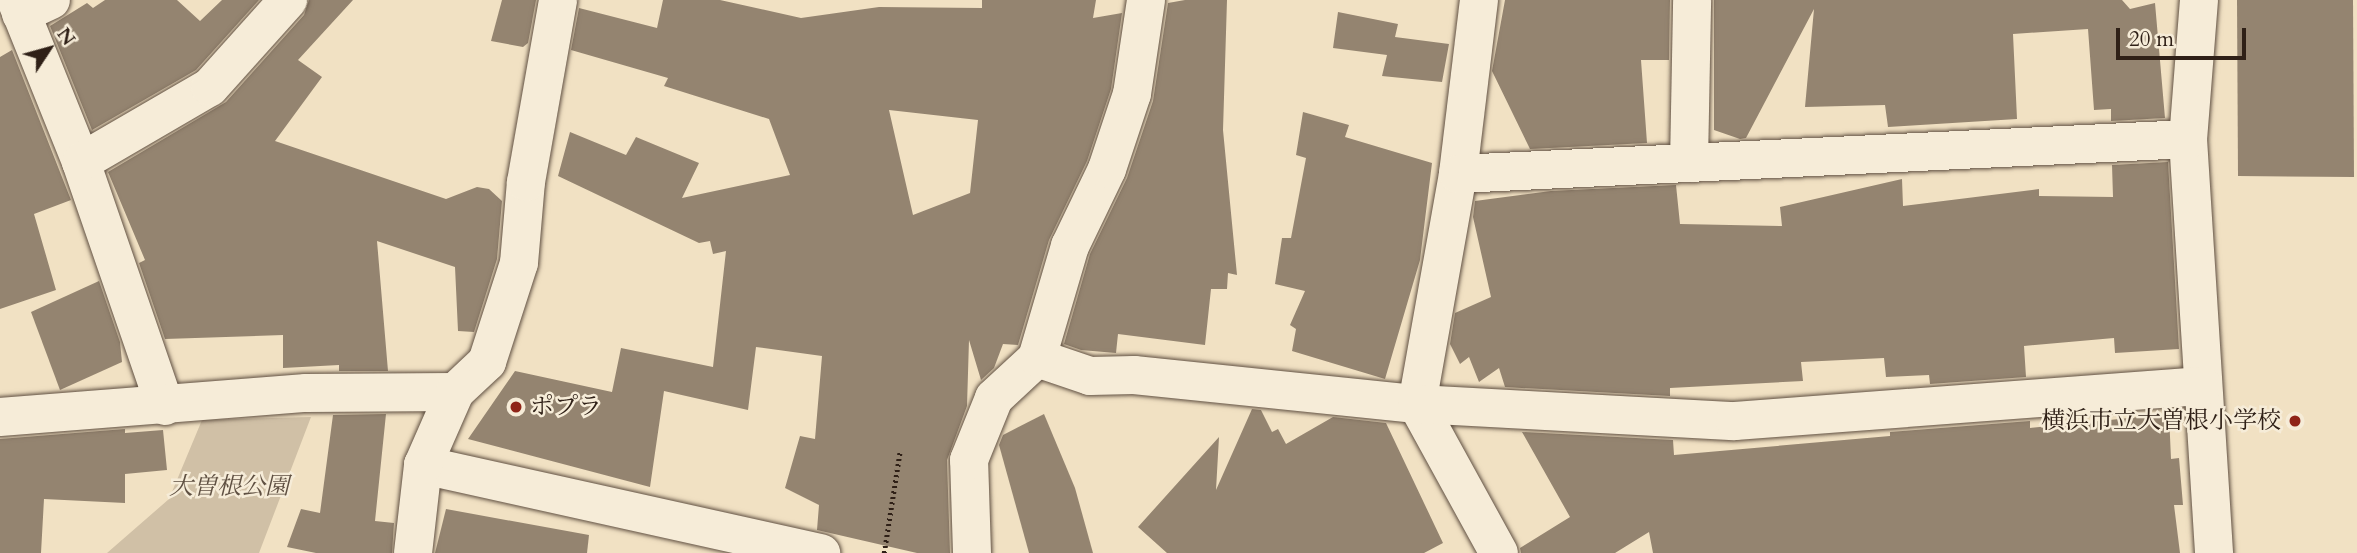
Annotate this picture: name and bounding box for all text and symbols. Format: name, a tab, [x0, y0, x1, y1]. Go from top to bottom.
north arrow	[14, 14, 84, 84]
scale bar	[2119, 14, 2248, 58]
text: N	[51, 22, 81, 51]
text: 20 m	[2129, 25, 2174, 54]
place label: ポプラ	[530, 393, 602, 421]
marker: ポプラ	[508, 399, 524, 415]
place label: 横浜市立大曽根小学校	[2041, 407, 2281, 435]
marker: 横浜市立大曽根小学校	[2287, 413, 2303, 429]
park label: 大曽根公園	[169, 473, 289, 501]

